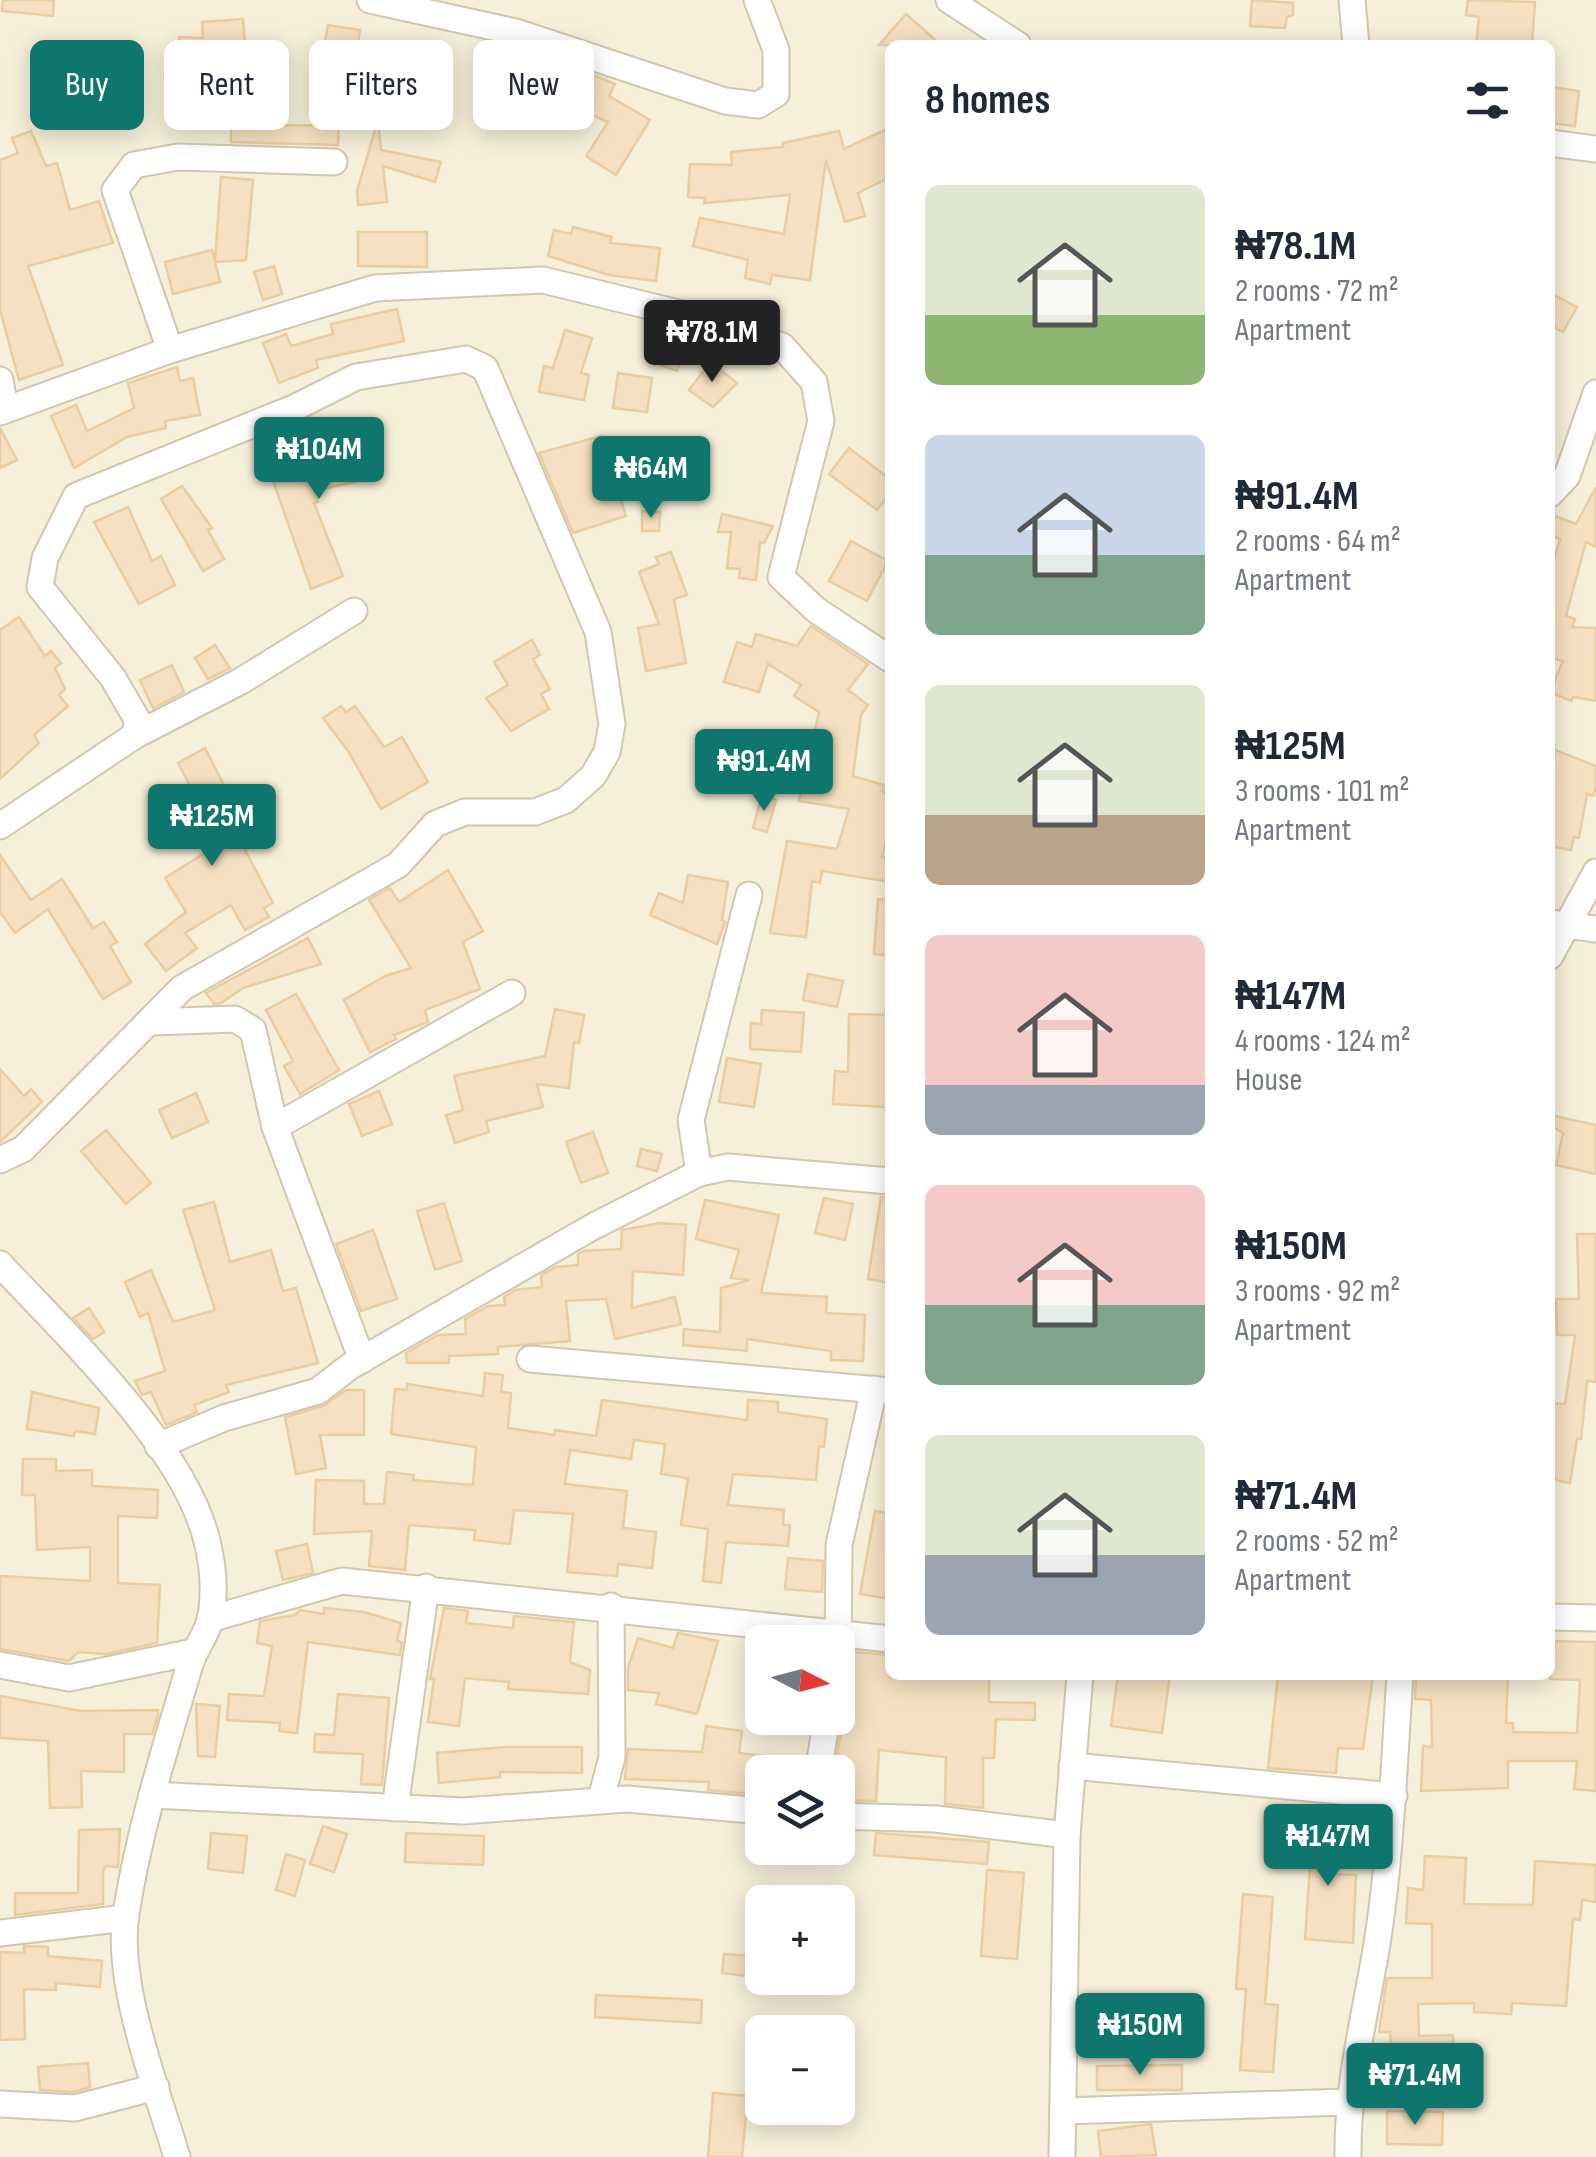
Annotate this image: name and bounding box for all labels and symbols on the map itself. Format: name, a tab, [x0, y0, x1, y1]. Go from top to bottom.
pin: ₦78.1M	[631, 300, 793, 385]
pin: ₦104M	[249, 417, 389, 502]
pin: ₦64M	[592, 436, 710, 521]
pin: ₦91.4M	[683, 729, 845, 814]
pin: ₦125M	[142, 784, 282, 869]
north arrow	[745, 1625, 855, 1735]
pin: ₦147M	[1258, 1804, 1398, 1889]
pin: ₦150M	[1070, 1993, 1210, 2078]
pin: ₦71.4M	[1334, 2043, 1496, 2128]

